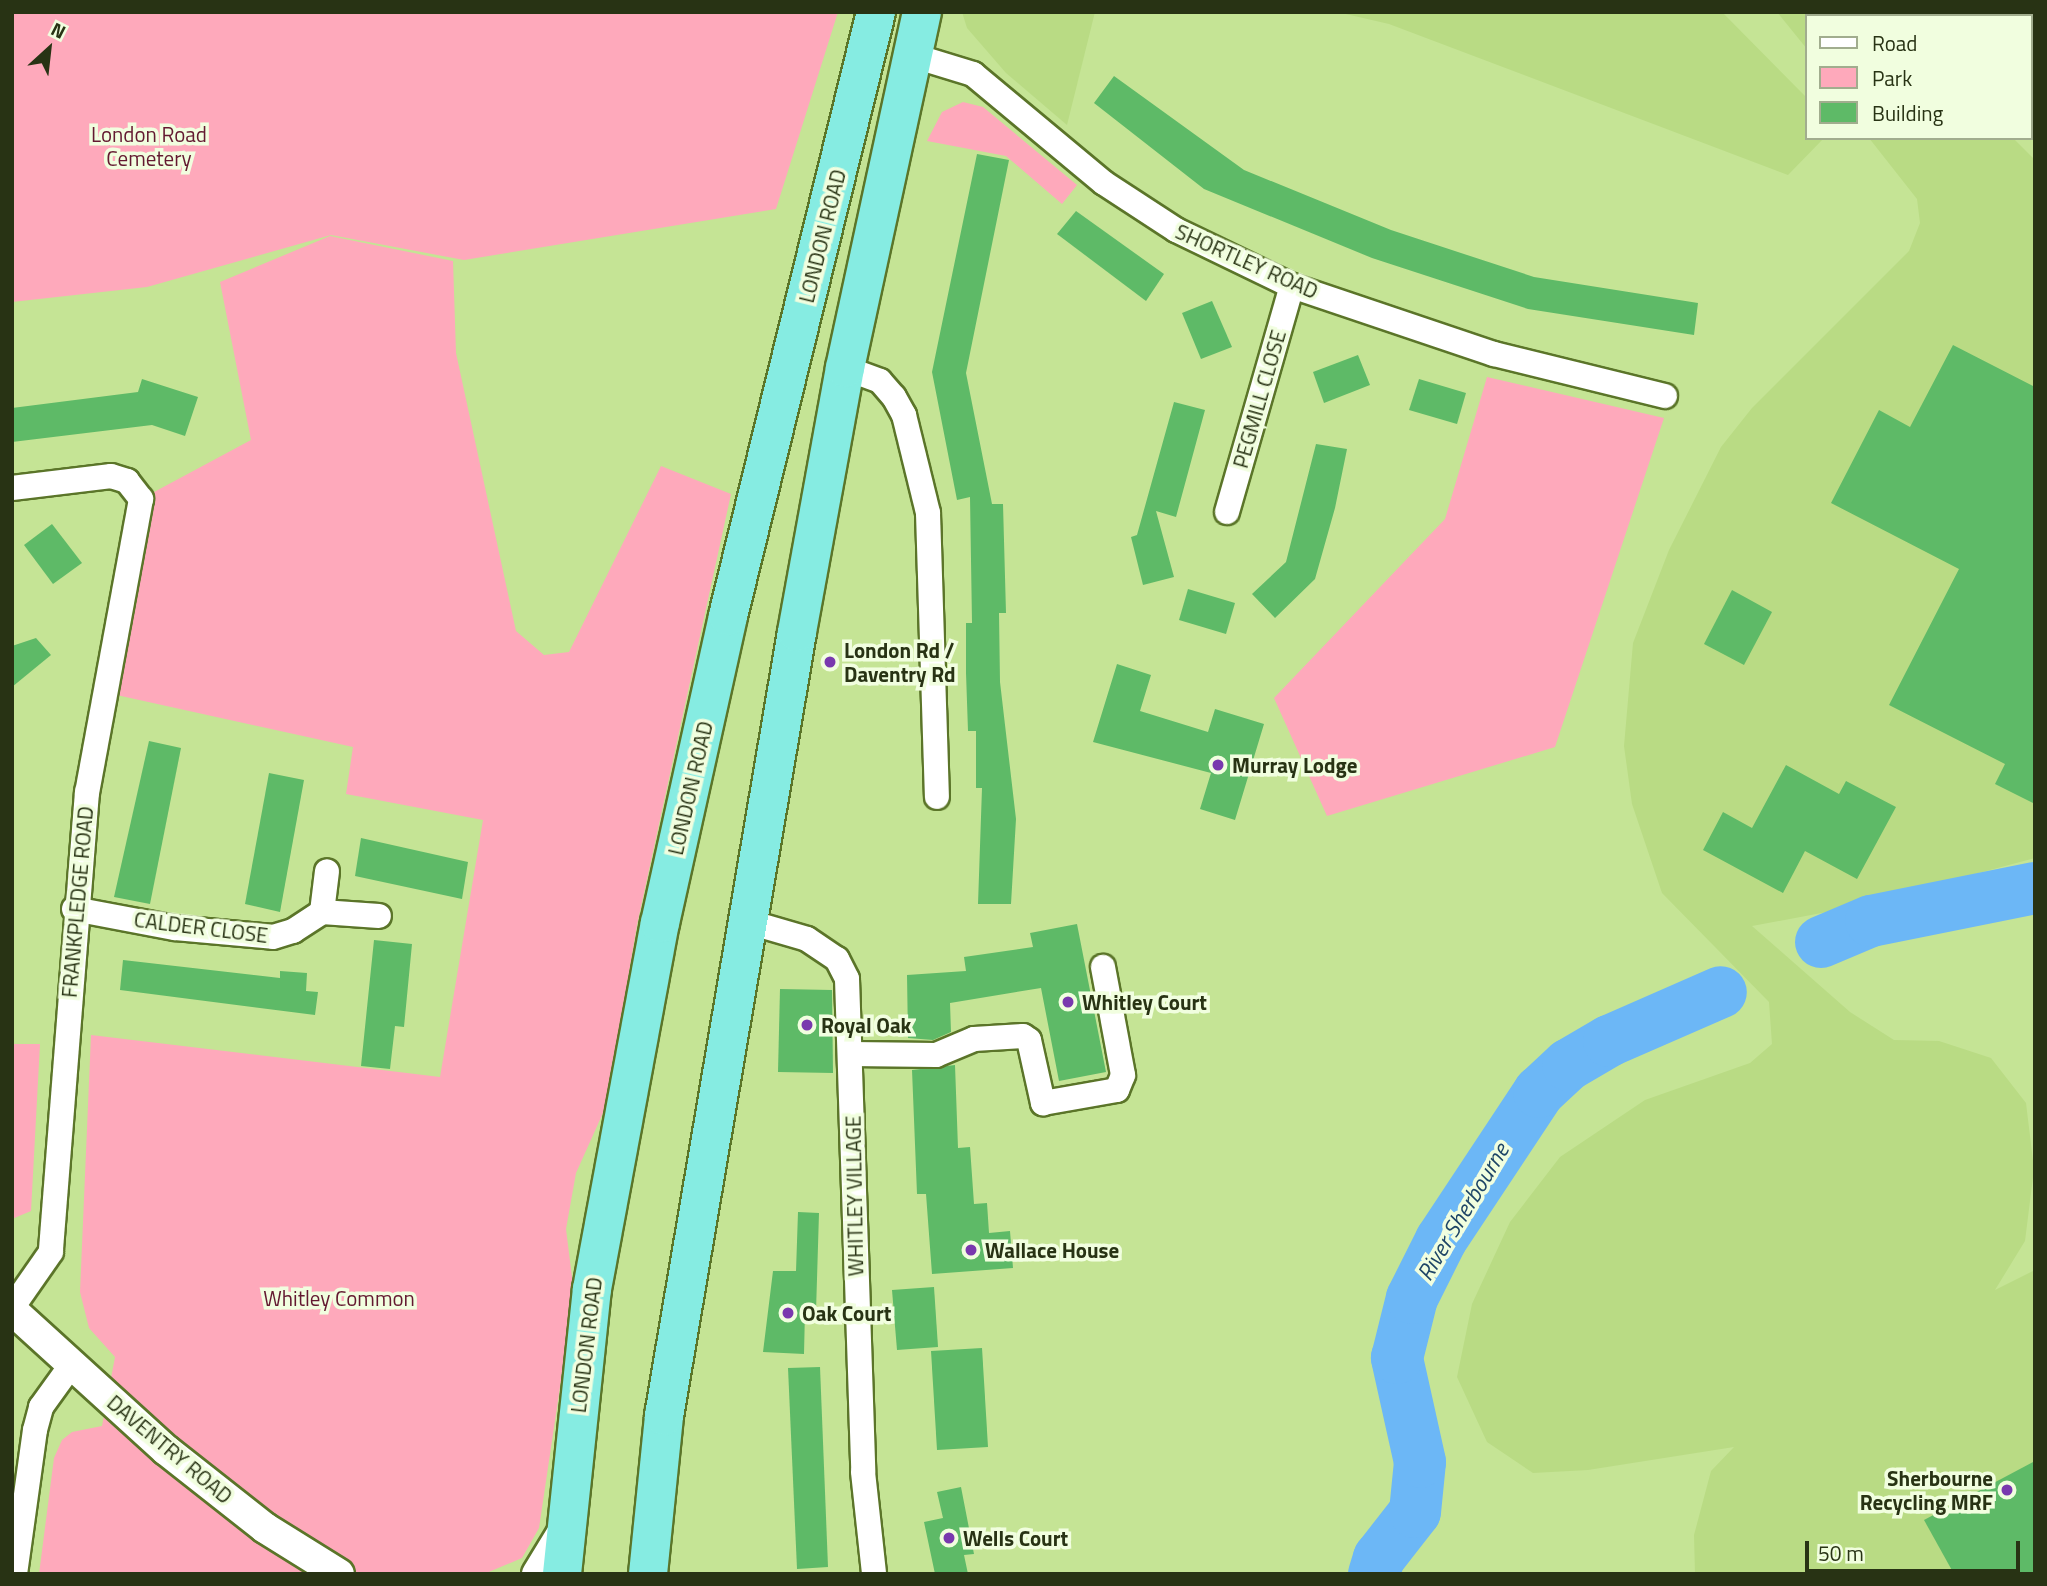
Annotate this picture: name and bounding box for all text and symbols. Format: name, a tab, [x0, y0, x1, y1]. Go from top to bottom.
north arrow	[14, 14, 84, 84]
text: N	[46, 14, 71, 46]
legend	[1806, 14, 2033, 140]
text: Road	[1872, 27, 1917, 59]
text: Park	[1872, 62, 1912, 94]
text: Building	[1872, 97, 1943, 129]
park label: London Road Cemetery	[91, 121, 207, 171]
street label: LONDON ROAD	[793, 167, 851, 305]
street label: SHORTLEY ROAD	[1172, 218, 1322, 304]
street label: PEGMILL CLOSE	[1227, 327, 1291, 471]
place label: London Rd / Daventry Rd	[844, 637, 956, 687]
marker: London Rd / Daventry Rd	[822, 654, 838, 670]
street label: LONDON ROAD	[662, 719, 718, 857]
place label: Murray Lodge	[1232, 752, 1357, 778]
marker: Murray Lodge	[1210, 757, 1226, 773]
street label: FRANKPLEDGE ROAD	[56, 805, 98, 999]
street label: CALDER CLOSE	[133, 906, 269, 948]
place label: Whitley Court	[1082, 989, 1207, 1015]
marker: Whitley Court	[1060, 994, 1076, 1010]
place label: Royal Oak	[821, 1012, 911, 1038]
marker: Royal Oak	[799, 1017, 815, 1033]
street label: WHITLEY VILLAGE	[840, 1115, 868, 1277]
water label: River Sherbourne	[1411, 1138, 1515, 1286]
place label: Wallace House	[985, 1237, 1119, 1263]
marker: Wallace House	[963, 1242, 979, 1258]
street label: LONDON ROAD	[565, 1276, 607, 1414]
park label: Whitley Common	[263, 1285, 415, 1311]
place label: Oak Court	[802, 1300, 891, 1326]
marker: Oak Court	[780, 1305, 796, 1321]
street label: DAVENTRY ROAD	[102, 1389, 238, 1509]
place label: Sherbourne Recycling MRF	[1860, 1465, 1993, 1515]
marker: Sherbourne Recycling MRF	[1999, 1482, 2015, 1498]
place label: Wells Court	[963, 1525, 1068, 1551]
scale bar	[1809, 1526, 2024, 1570]
marker: Wells Court	[941, 1530, 957, 1546]
text: 50 m	[1818, 1537, 1864, 1569]

